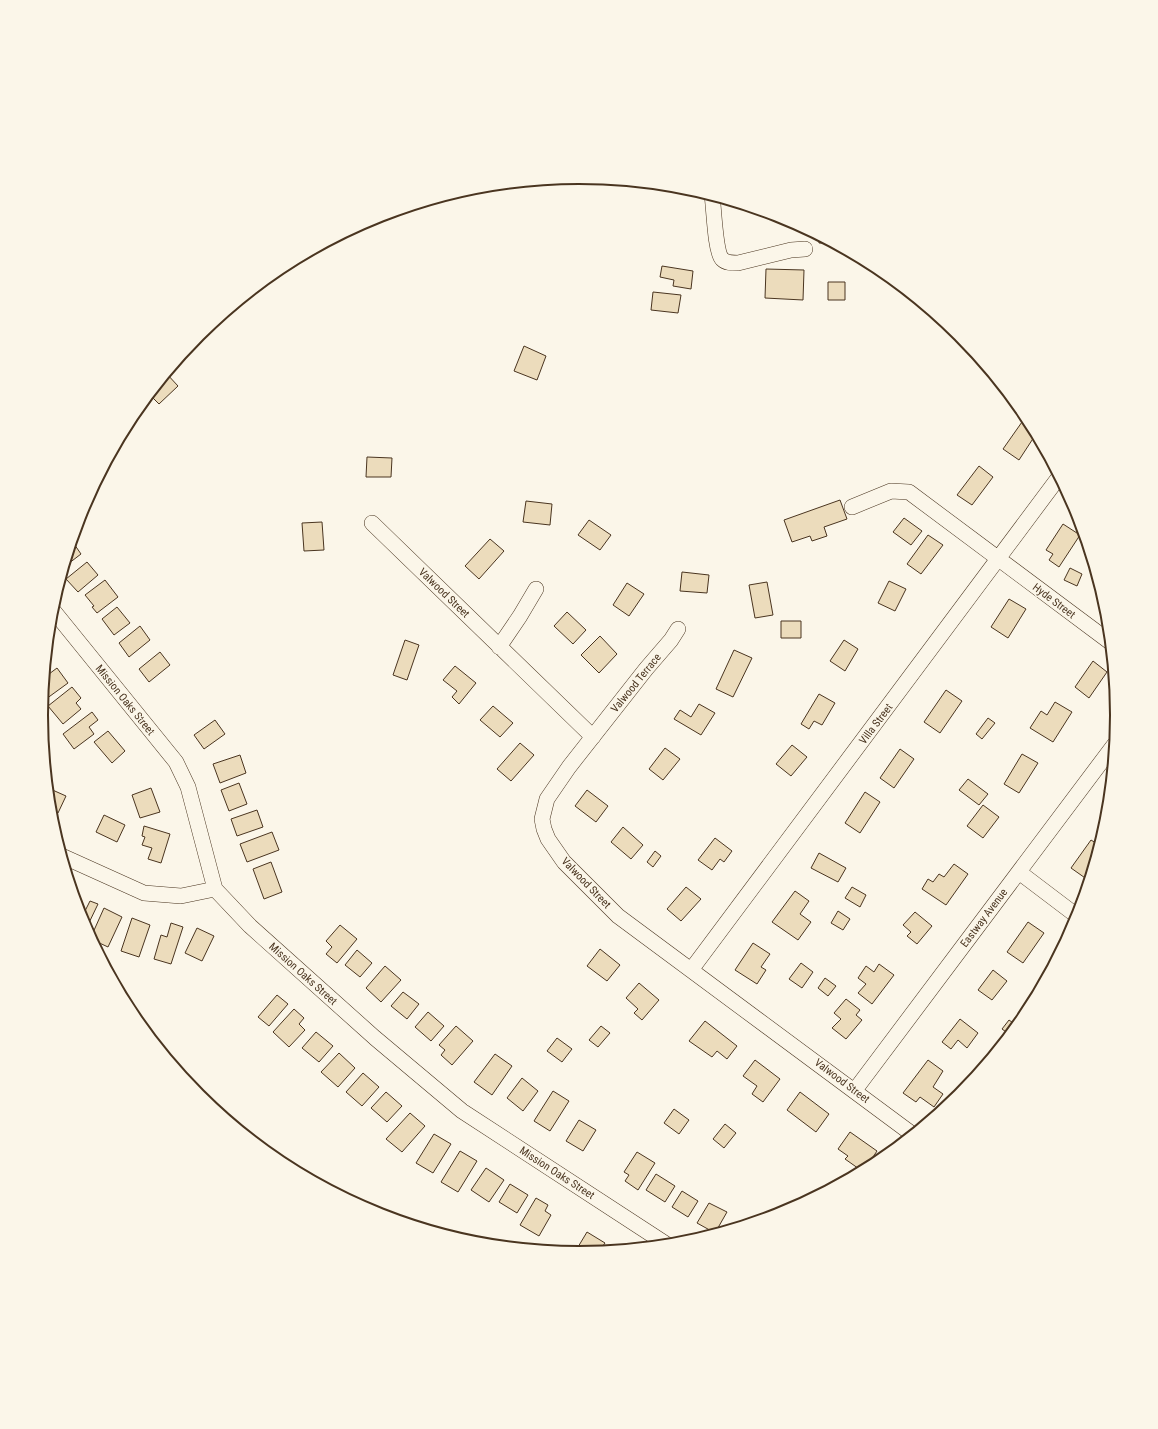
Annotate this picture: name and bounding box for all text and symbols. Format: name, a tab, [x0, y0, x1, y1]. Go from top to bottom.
street label: Valwood Street	[416, 566, 472, 620]
street label: Hyde Street	[1030, 581, 1078, 621]
street label: Valwood Terrace	[608, 651, 664, 715]
street label: Mission Oaks Street	[93, 662, 157, 738]
street label: Villa Street	[857, 701, 895, 747]
street label: Valwood Street	[559, 855, 613, 911]
street label: Eastway Avenue	[958, 886, 1010, 950]
street label: Mission Oaks Street	[266, 940, 340, 1008]
street label: Valwood Street	[812, 1056, 872, 1106]
street label: Mission Oaks Street	[517, 1144, 597, 1202]

